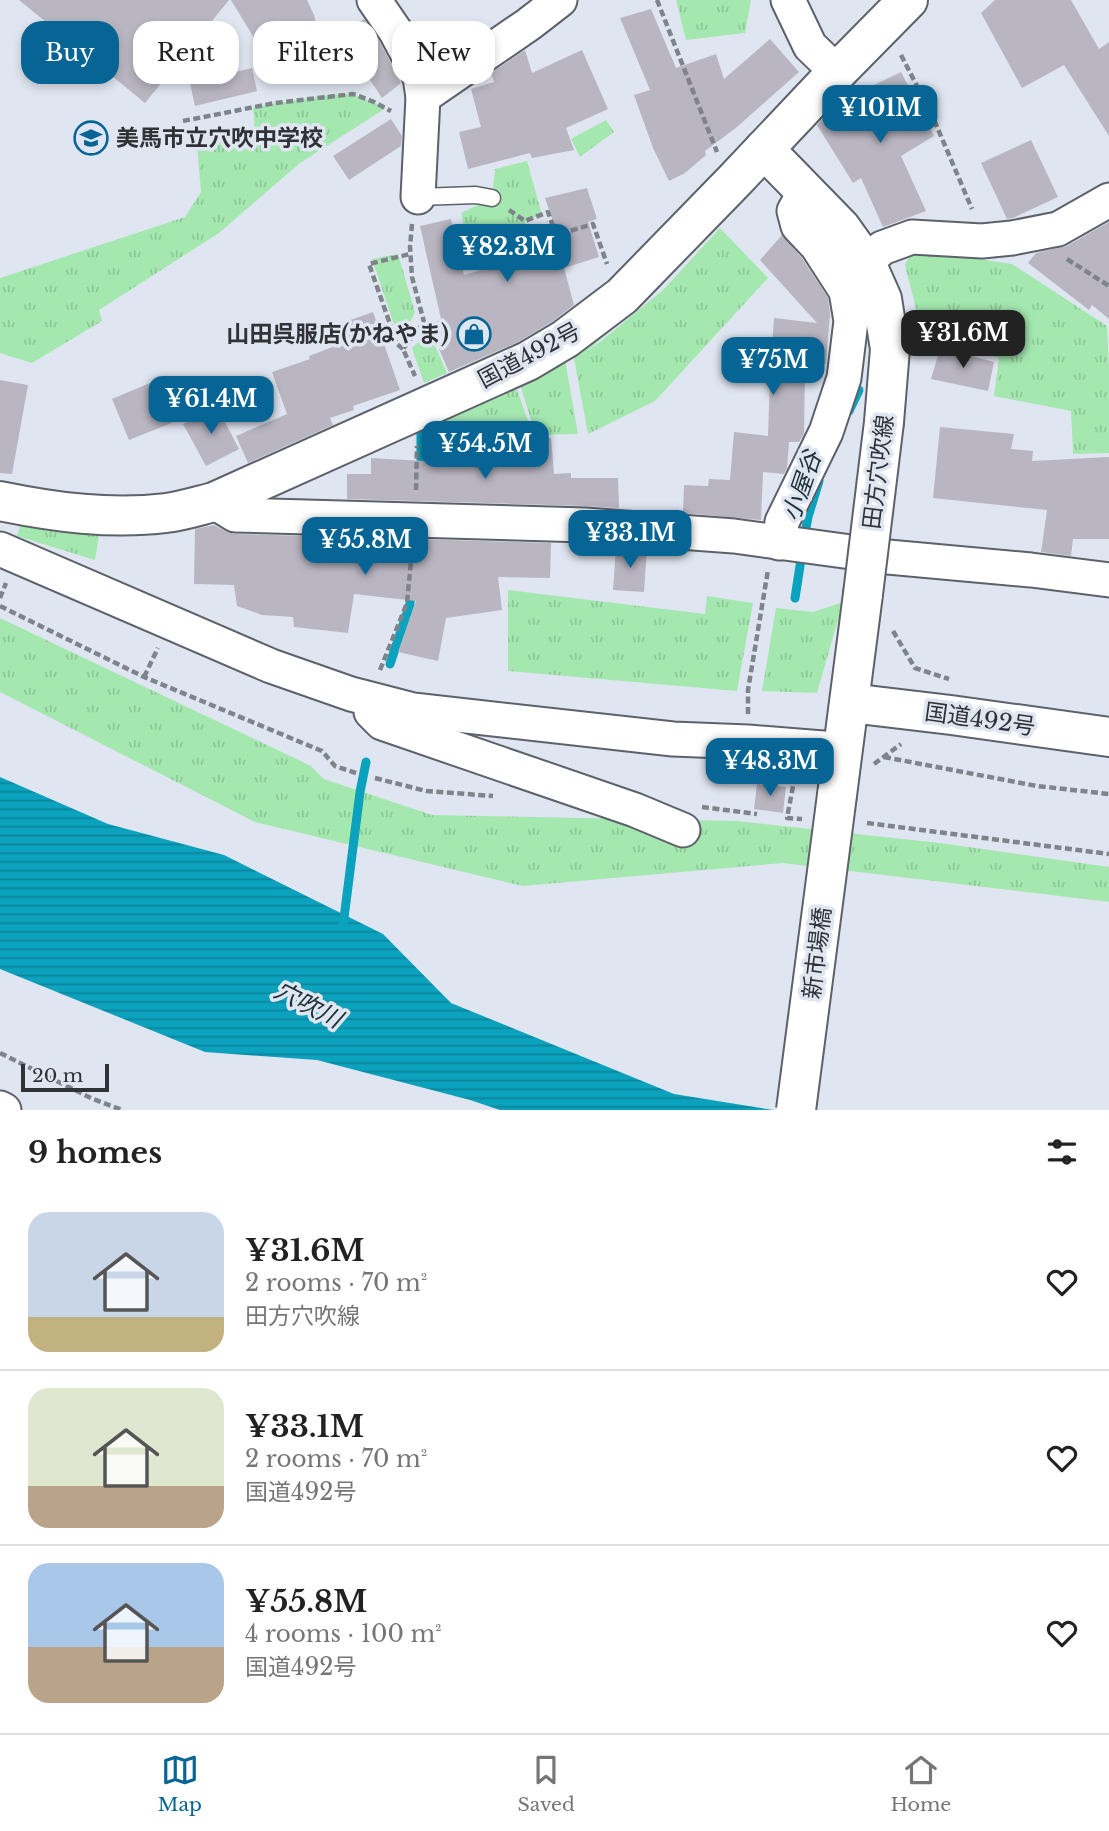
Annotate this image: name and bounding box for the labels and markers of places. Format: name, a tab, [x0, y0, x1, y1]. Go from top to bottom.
pin: ¥101M	[831, 86, 929, 145]
school or university icon: 美馬市立穴吹中学校	[72, 119, 110, 157]
place label: 美馬市立穴吹中学校	[116, 124, 323, 152]
pin: ¥82.3M	[450, 224, 564, 284]
pin: ¥31.6M	[906, 310, 1020, 370]
shop icon: 山田呉服店(かねやま)	[455, 315, 493, 353]
place label: 山田呉服店(かねやま)	[226, 320, 449, 348]
pin: ¥75M	[732, 338, 814, 397]
pin: ¥61.4M	[154, 376, 268, 436]
pin: ¥54.5M	[428, 421, 542, 481]
pin: ¥33.1M	[573, 510, 687, 570]
pin: ¥55.8M	[308, 518, 422, 577]
pin: ¥48.3M	[713, 738, 827, 798]

